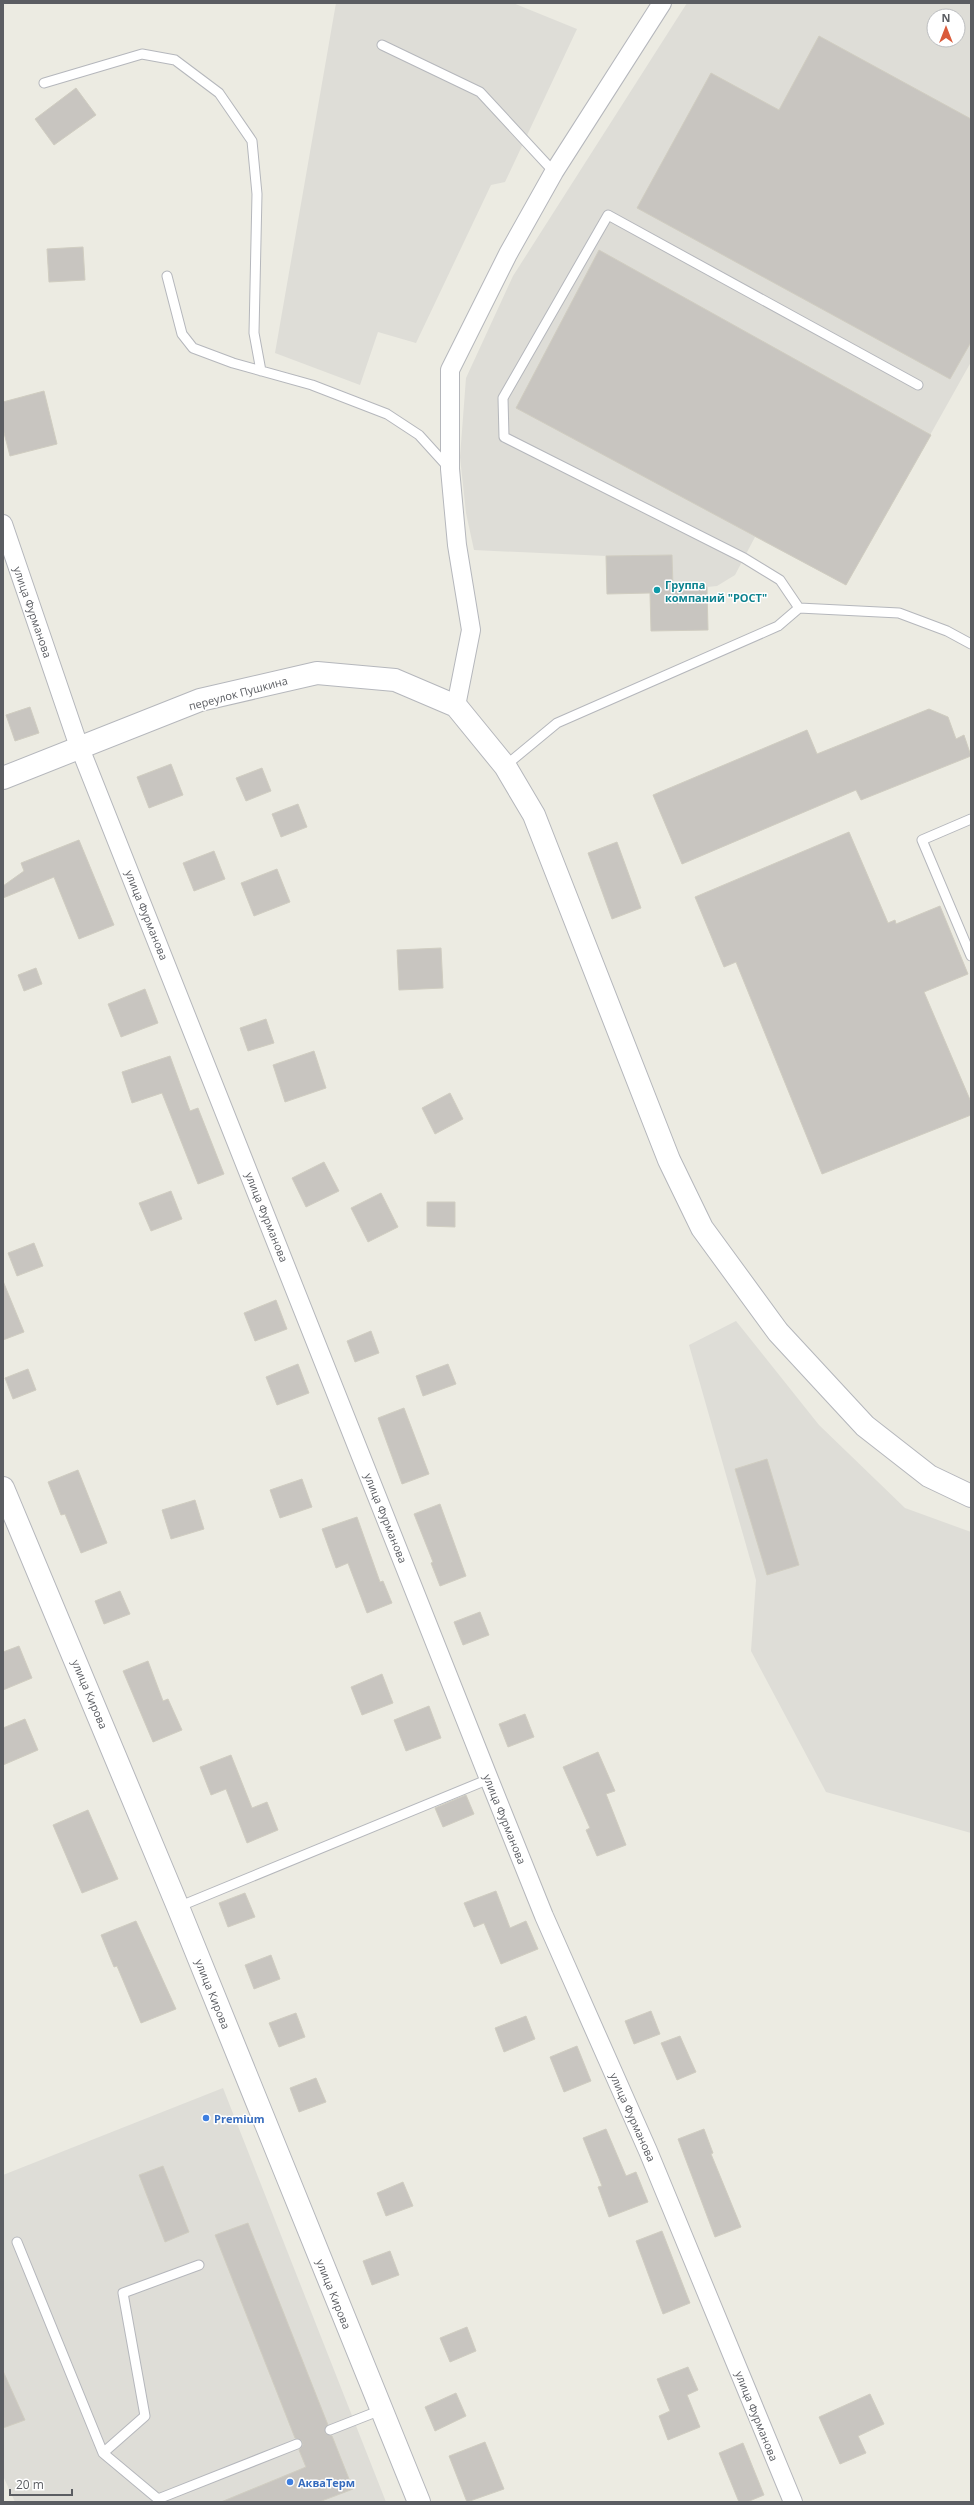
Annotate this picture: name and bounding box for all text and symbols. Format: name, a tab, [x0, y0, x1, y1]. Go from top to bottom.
north arrow	[926, 8, 966, 48]
text: N	[942, 10, 950, 25]
street label: улица Фурманова	[10, 564, 56, 660]
place label: Группа компаний "РОСТ"	[665, 577, 767, 605]
marker: Группа компаний "РОСТ"	[652, 585, 662, 595]
street label: переулок Пушкина	[187, 673, 289, 713]
street label: улица Фурманова	[122, 868, 172, 962]
street label: улица Фурманова	[242, 1170, 292, 1264]
street label: улица Фурманова	[361, 1471, 411, 1565]
street label: улица Кирова	[69, 1657, 111, 1731]
street label: улица Фурманова	[480, 1772, 530, 1866]
street label: улица Кирова	[192, 1957, 234, 2031]
street label: улица Фурманова	[607, 2070, 659, 2164]
place label: Premium	[214, 2111, 265, 2126]
marker: Premium	[201, 2113, 211, 2123]
street label: улица Кирова	[313, 2257, 355, 2331]
street label: улица Фурманова	[732, 2369, 782, 2463]
scale bar	[10, 2471, 72, 2497]
place label: АкваТерм	[298, 2475, 355, 2490]
text: 20 m	[16, 2476, 44, 2493]
marker: АкваТерм	[285, 2477, 295, 2487]

